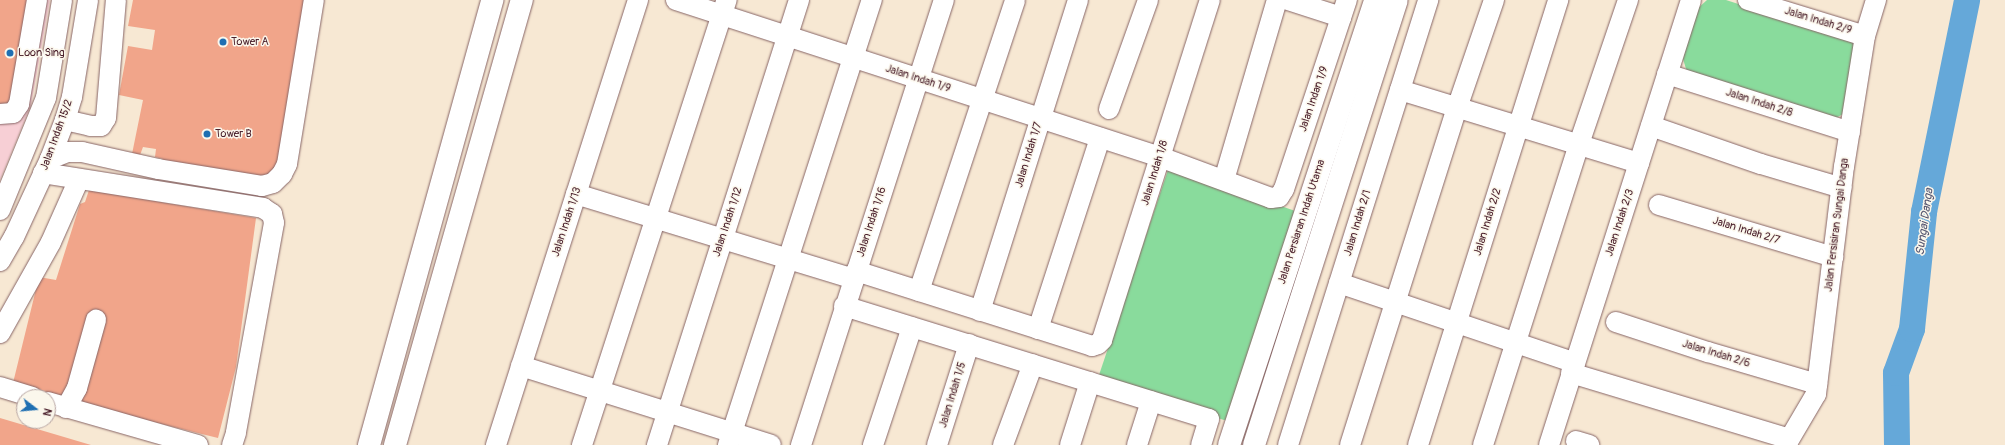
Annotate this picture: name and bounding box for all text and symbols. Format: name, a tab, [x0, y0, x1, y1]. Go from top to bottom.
street label: Jalan Indah 2/9	[1783, 5, 1853, 37]
place label: Tower A	[231, 35, 269, 49]
marker: Tower A	[218, 37, 228, 47]
place label: Loon Sing	[18, 46, 65, 60]
marker: Loon Sing	[5, 48, 15, 58]
street label: Jalan Indah 1/9	[884, 62, 952, 96]
street label: Jalan Indan 1/9	[1297, 64, 1331, 134]
street label: Jalan Indah 2/8	[1724, 86, 1794, 120]
street label: Jalan Indah 15/2	[38, 98, 76, 172]
street label: Jalan Indah 1/7	[1013, 121, 1045, 189]
place label: Tower B	[215, 127, 252, 141]
marker: Tower B	[202, 129, 212, 139]
street label: Jalan Indah 1/8	[1139, 139, 1171, 207]
street label: Jalan Persisiran Sungai Danga	[1822, 157, 1852, 293]
street label: Jalan Persiaran Indah Utama	[1276, 158, 1328, 286]
street label: Jalan Indah 1/13	[550, 185, 584, 259]
street label: Jalan Indah 1/12	[711, 185, 745, 259]
street label: Jalan Indah 1/16	[854, 185, 890, 259]
street label: Jalan Indah 2/2	[1471, 187, 1505, 257]
street label: Jalan Indah 2/1	[1342, 188, 1374, 258]
street label: Jalan Indah 2/3	[1603, 188, 1637, 258]
water label: Sungai Danga	[1913, 188, 1937, 256]
street label: Jalan Indah 2/7	[1711, 214, 1781, 248]
street label: Jalan Indah 2/6	[1680, 337, 1752, 371]
street label: Jalan Indah 1/5	[937, 361, 969, 429]
north arrow	[16, 389, 56, 429]
text: N	[40, 407, 54, 418]

